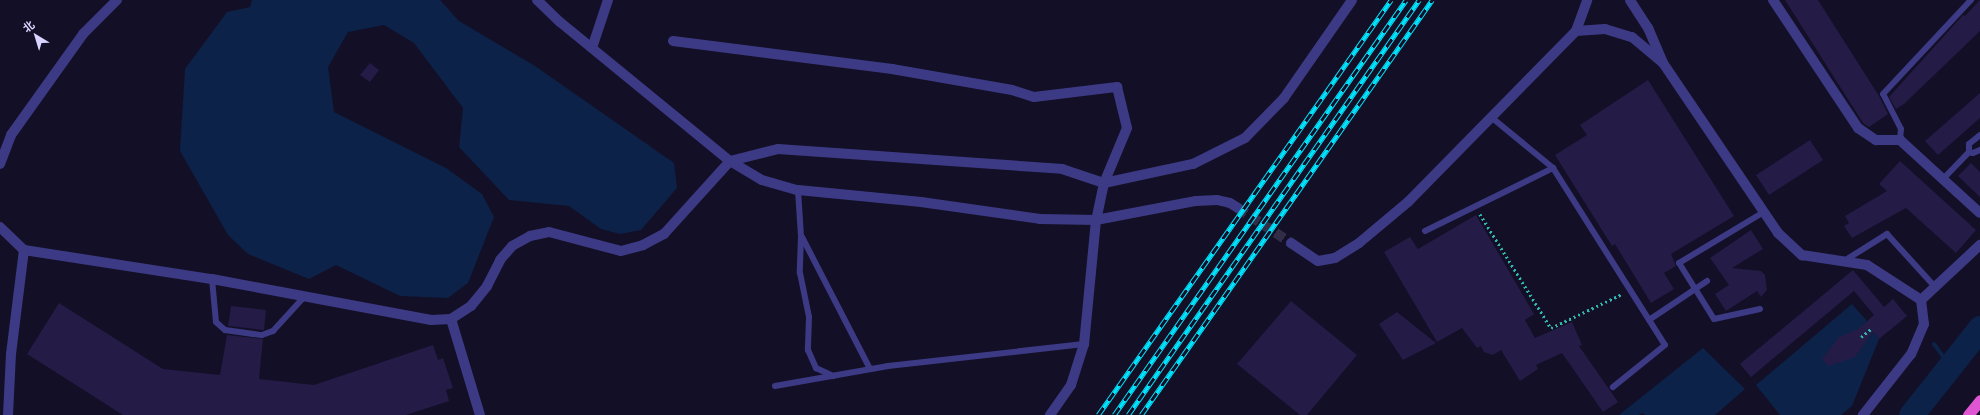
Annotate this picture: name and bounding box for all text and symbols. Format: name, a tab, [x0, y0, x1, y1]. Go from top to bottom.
north arrow	[16, 16, 56, 56]
text: 北	[19, 17, 37, 35]

